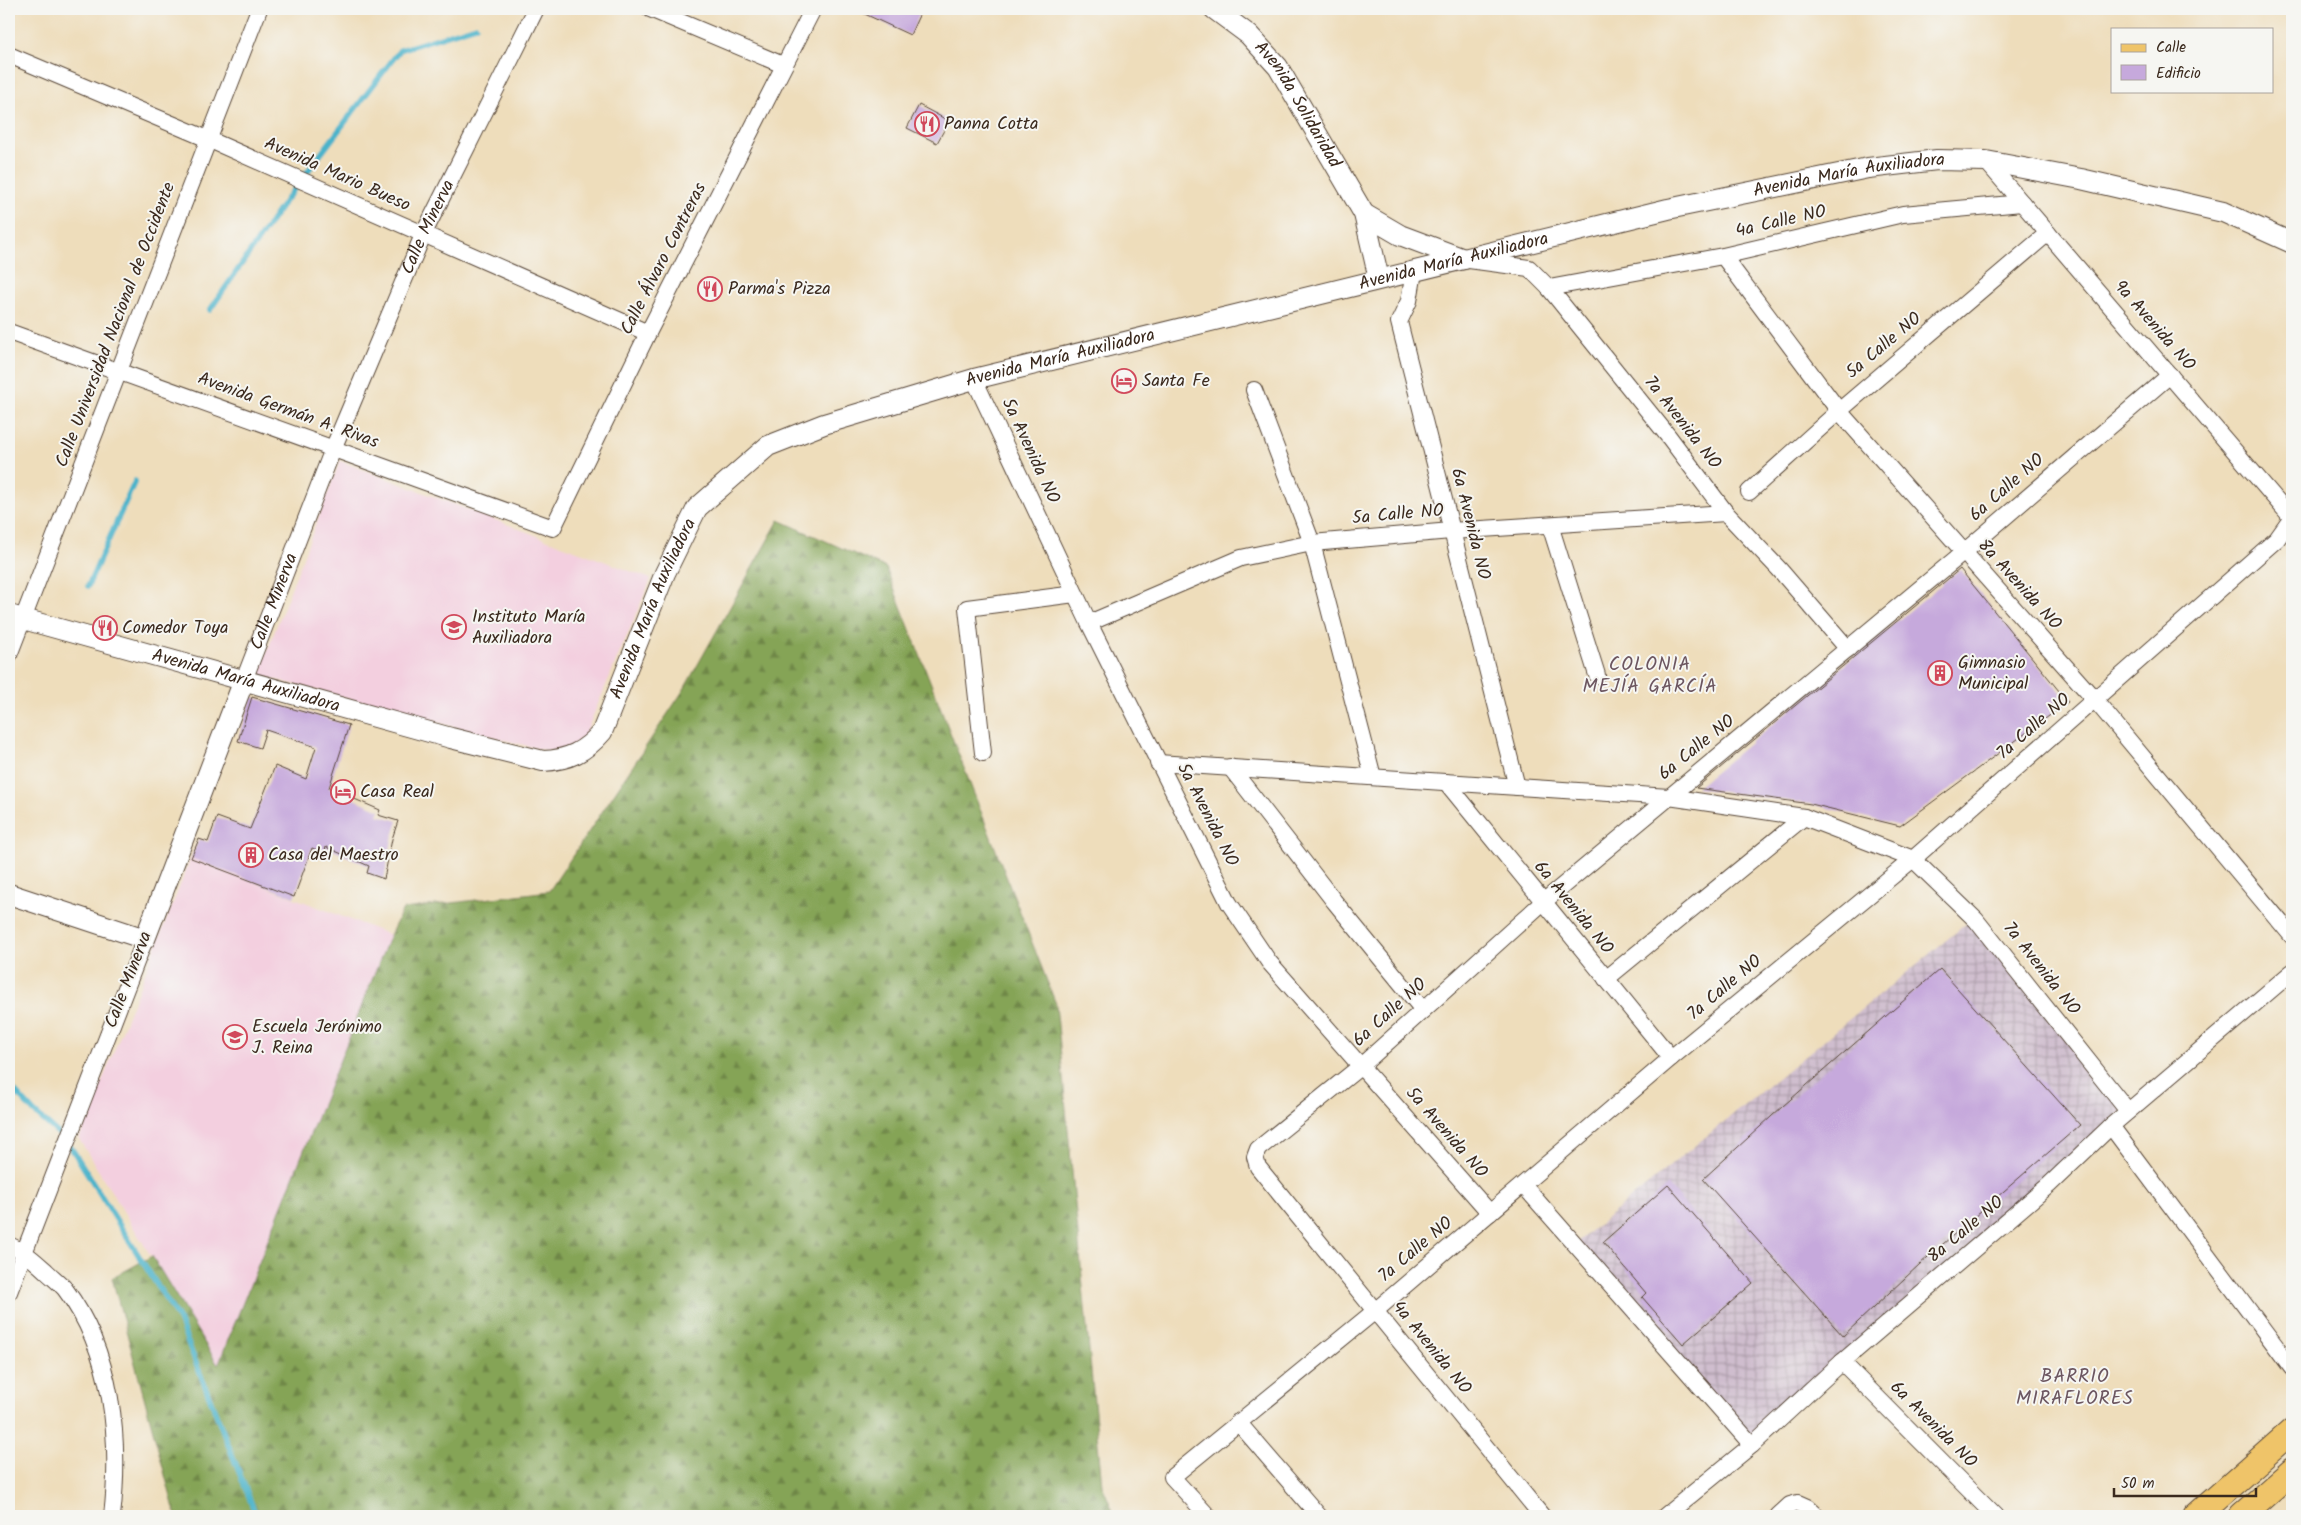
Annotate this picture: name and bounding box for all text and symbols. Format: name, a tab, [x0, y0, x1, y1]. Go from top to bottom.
legend	[2111, 28, 2274, 92]
street label: Avenida Solidaridad	[1247, 35, 1349, 175]
text: Calle	[2156, 36, 2186, 60]
text: Edificio	[2156, 62, 2201, 86]
place label: Panna Cotta	[944, 110, 1038, 139]
restaurant icon: Panna Cotta	[914, 111, 940, 137]
street label: Avenida Mario Bueso	[259, 130, 415, 220]
street label: Avenida María Auxiliadora	[1751, 145, 1945, 206]
street label: Calle Minerva	[394, 175, 463, 279]
street label: Calle Álvaro Contreras	[613, 177, 715, 340]
street label: Calle Universidad Nacional de Occidente	[48, 178, 184, 472]
street label: 4a Calle NO	[1733, 198, 1829, 246]
street label: Avenida María Auxiliadora	[1356, 224, 1551, 299]
street label: 9a Avenida NO	[2106, 274, 2202, 378]
place label: Parma's Pizza	[728, 275, 831, 304]
restaurant icon: Parma's Pizza	[697, 276, 723, 302]
street label: 5a Calle NO	[1839, 305, 1929, 387]
street label: Avenida María Auxiliadora	[962, 321, 1158, 395]
street label: Avenida Germán A. Rivas	[193, 365, 383, 457]
place label: Santa Fe	[1142, 367, 1210, 396]
hotel icon: Santa Fe	[1111, 368, 1137, 394]
street label: 7a Avenida NO	[1636, 370, 1728, 476]
street label: 5a Avenida NO	[993, 393, 1067, 509]
street label: 6a Calle NO	[1963, 447, 2051, 529]
street label: 6a Avenida NO	[1442, 465, 1498, 583]
street label: 5a Calle NO	[1351, 497, 1445, 533]
street label: Avenida María Auxiliadora	[602, 513, 704, 704]
street label: 8a Avenida NO	[1970, 533, 2068, 637]
street label: Calle Minerva	[242, 549, 306, 654]
place label: Instituto María Auxiliadora	[472, 603, 585, 653]
place label: Comedor Toya	[122, 614, 228, 643]
school or university icon: Instituto María Auxiliadora	[441, 614, 467, 640]
restaurant icon: Comedor Toya	[92, 615, 118, 641]
street label: Avenida María Auxiliadora	[149, 641, 343, 721]
place label: Gimnasio Municipal	[1958, 649, 2029, 699]
district label: COLONIA MEJÍA GARCÍA	[1582, 650, 1718, 702]
building icon: Gimnasio Municipal	[1927, 660, 1953, 686]
street label: 7a Calle NO	[1990, 686, 2078, 768]
street label: 6a Calle NO	[1652, 708, 1742, 788]
street label: 5a Avenida NO	[1168, 758, 1246, 872]
place label: Casa Real	[360, 778, 435, 807]
hotel icon: Casa Real	[330, 779, 356, 805]
place label: Casa del Maestro	[268, 841, 399, 870]
building icon: Casa del Maestro	[238, 842, 264, 868]
street label: 6a Avenida NO	[1526, 855, 1620, 961]
street label: 7a Avenida NO	[1995, 916, 2087, 1022]
street label: Calle Minerva	[97, 927, 161, 1033]
street label: 7a Calle NO	[1681, 948, 1769, 1028]
street label: 6a Calle NO	[1346, 971, 1434, 1055]
place label: Escuela Jerónimo J. Reina	[252, 1013, 382, 1063]
school or university icon: Escuela Jerónimo J. Reina	[222, 1024, 248, 1050]
street label: 5a Avenida NO	[1398, 1081, 1494, 1185]
street label: 8a Calle NO	[1921, 1189, 2011, 1271]
street label: 7a Calle NO	[1372, 1210, 1460, 1290]
street label: 4a Avenida NO	[1384, 1295, 1478, 1401]
district label: BARRIO MIRAFLORES	[2016, 1362, 2134, 1414]
street label: 6a Avenida NO	[1882, 1374, 1984, 1476]
scale bar	[2114, 1465, 2256, 1497]
text: 50 m	[2121, 1472, 2155, 1496]

